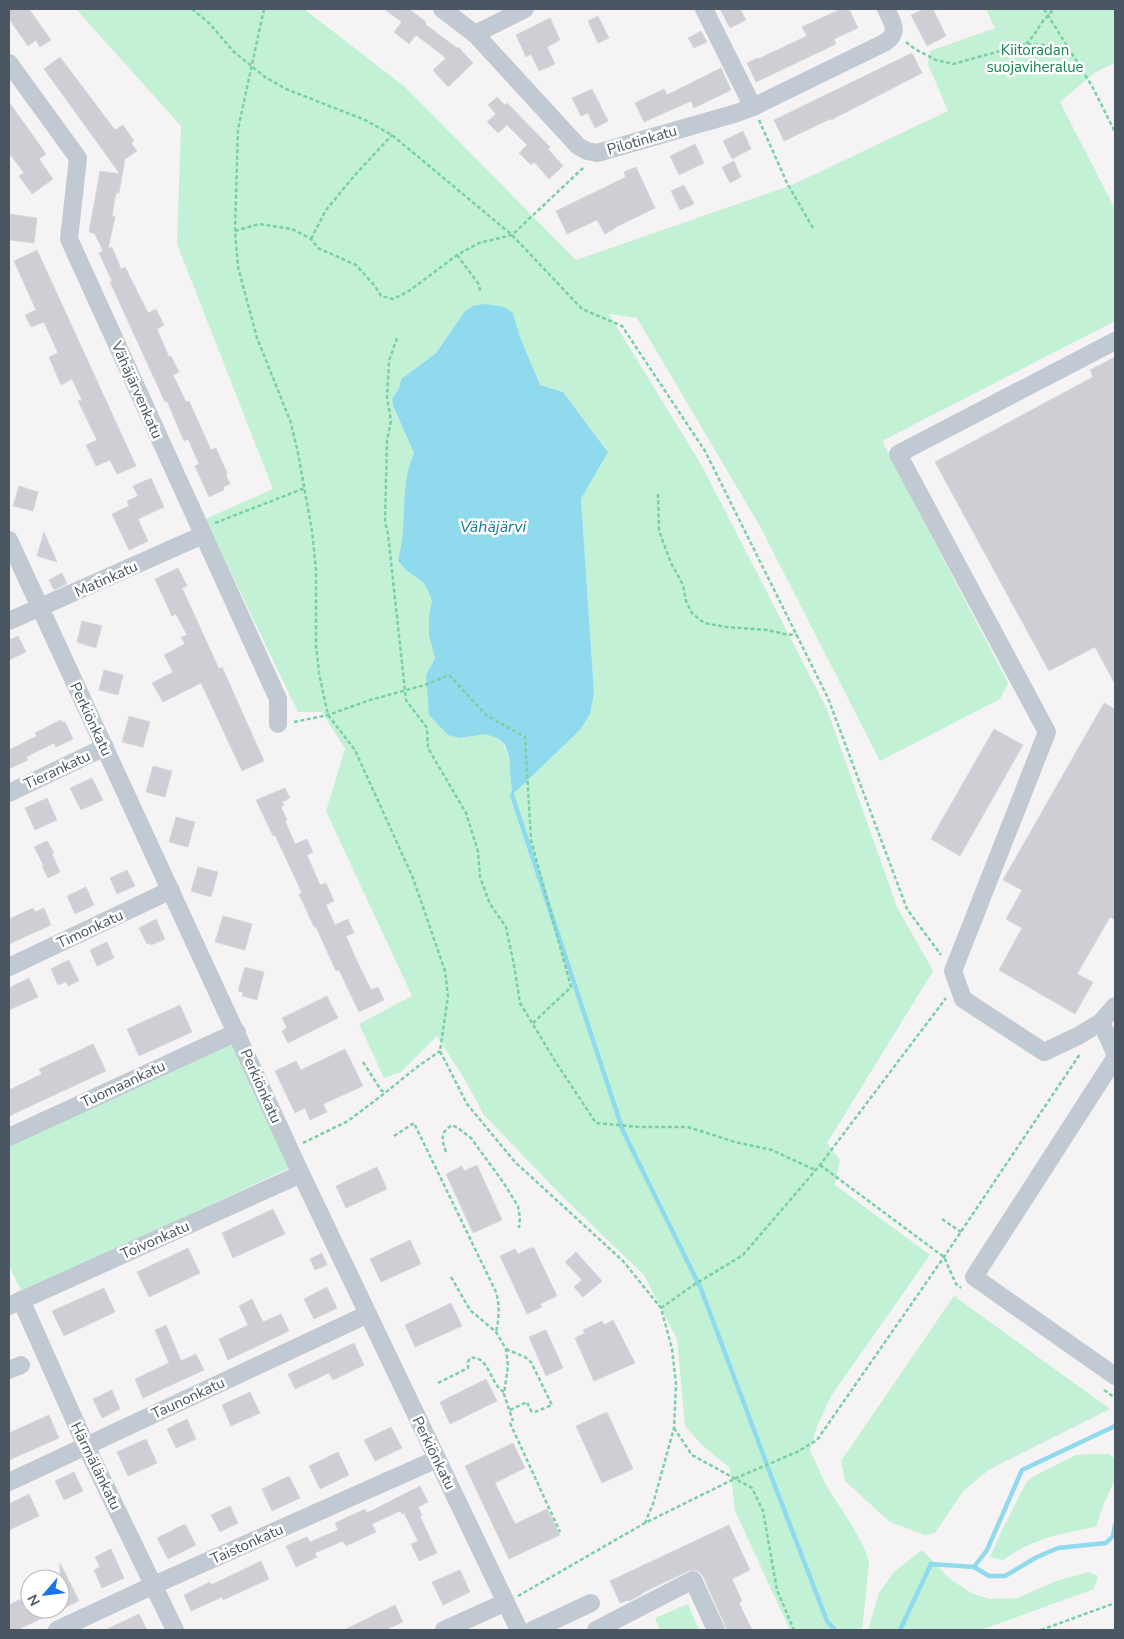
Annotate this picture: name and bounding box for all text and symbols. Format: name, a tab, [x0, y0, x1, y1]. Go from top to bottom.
park label: Kiitoradan suojaviheralue	[986, 40, 1084, 77]
street label: Pilotinkatu	[605, 120, 679, 160]
street label: Vähäjärvenkatu	[106, 337, 167, 442]
water label: Vähäjärvi	[460, 516, 527, 538]
street label: Matinkatu	[71, 556, 141, 602]
street label: Perkiönkatu	[65, 679, 117, 759]
street label: Tierankatu	[20, 746, 94, 794]
street label: Timonkatu	[53, 905, 127, 953]
street label: Perkiönkatu	[236, 1046, 286, 1126]
street label: Tuomaankatu	[78, 1056, 168, 1112]
street label: Toivonkatu	[117, 1216, 193, 1264]
street label: Taunonkatu	[148, 1372, 228, 1424]
street label: Perkiönkatu	[408, 1413, 460, 1493]
street label: Härmälänkatu	[66, 1419, 126, 1513]
street label: Taistonkatu	[208, 1519, 286, 1569]
north arrow	[20, 1569, 70, 1619]
text: N	[23, 1591, 45, 1609]

